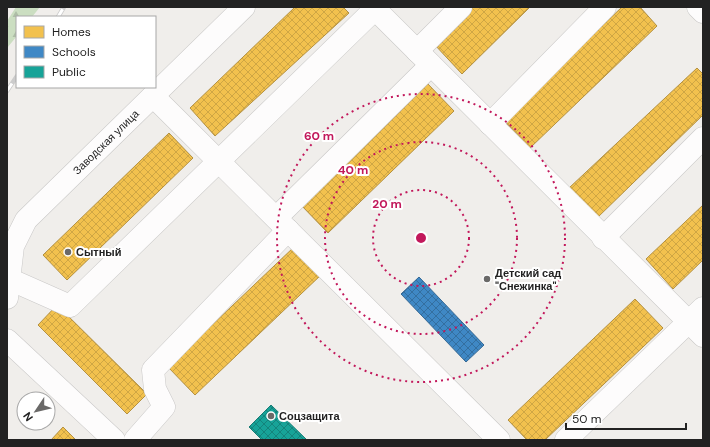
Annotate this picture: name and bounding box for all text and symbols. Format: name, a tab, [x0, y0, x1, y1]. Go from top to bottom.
legend	[16, 16, 156, 88]
text: Homes	[52, 24, 91, 40]
text: Schools	[52, 44, 96, 60]
text: Public	[52, 64, 86, 80]
street label: Заводская улица	[70, 106, 142, 177]
text: 60 m	[304, 128, 334, 144]
text: 40 m	[338, 162, 368, 178]
text: 20 m	[372, 196, 402, 212]
centre of rings	[414, 231, 428, 245]
place label: Сытный	[76, 245, 122, 259]
marker: Сытный	[63, 247, 73, 257]
place label: Детский сад "Снежинка"	[495, 266, 561, 293]
marker: Детский сад "Снежинка"	[482, 274, 492, 284]
north arrow	[16, 391, 56, 431]
scale bar	[566, 405, 686, 431]
text: N	[20, 409, 36, 424]
place label: Соцзащита	[279, 409, 340, 423]
marker: Соцзащита	[266, 411, 276, 421]
text: 50 m	[572, 411, 601, 427]

